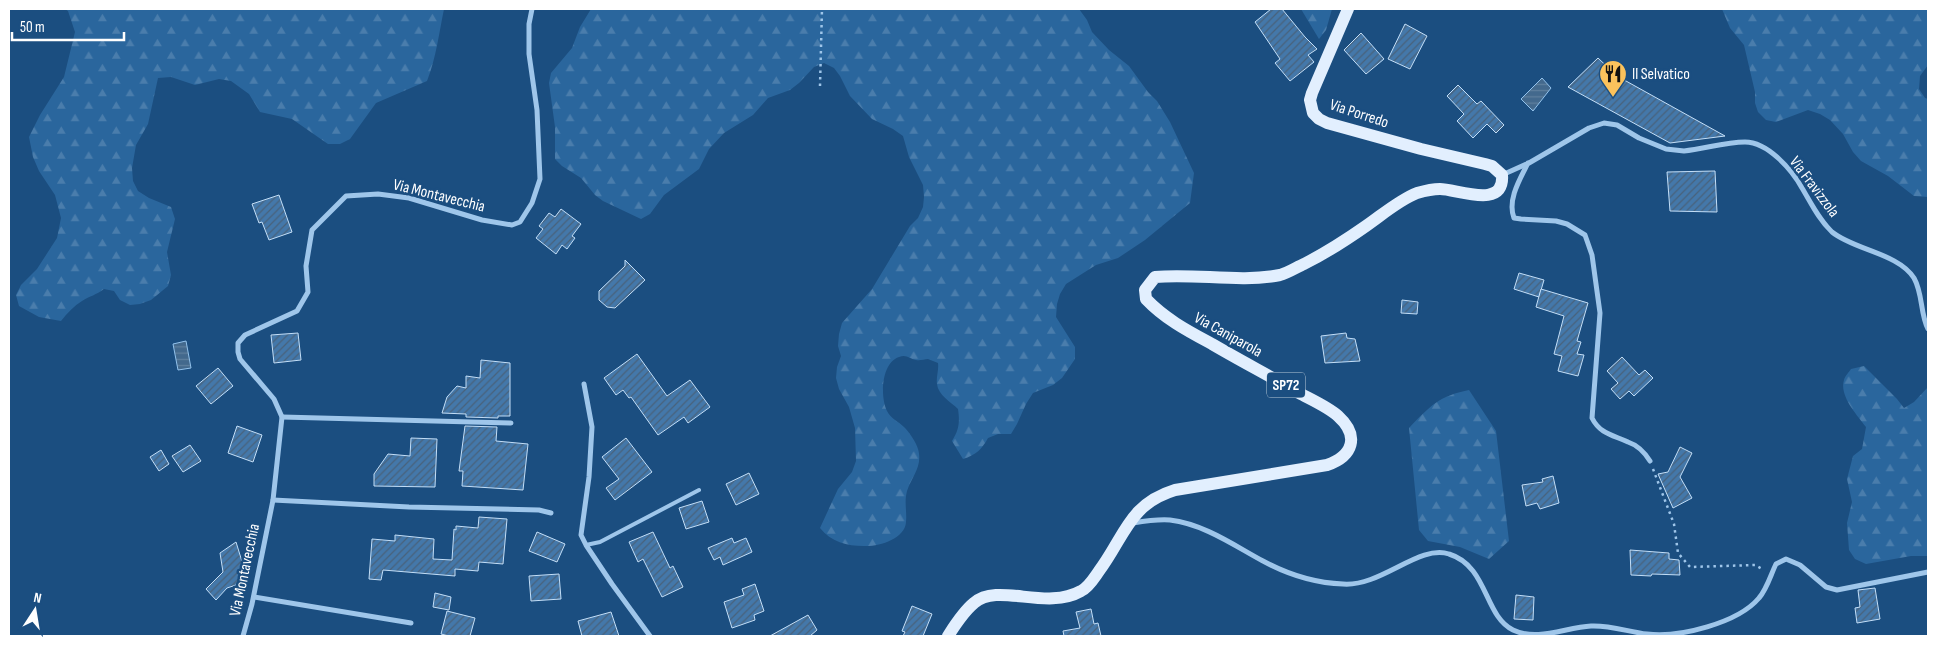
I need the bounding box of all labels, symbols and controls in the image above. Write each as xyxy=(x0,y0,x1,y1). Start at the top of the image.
scale bar xyxy=(12,10,125,42)
text: 50 m xyxy=(20,18,45,37)
restaurant icon: Il Selvatico xyxy=(1598,59,1628,98)
place label: Il Selvatico xyxy=(1632,65,1690,84)
street label: Via Porredo xyxy=(1327,96,1391,132)
street label: Via Fravizzola xyxy=(1785,153,1843,221)
street label: Via Montavecchia xyxy=(391,175,487,217)
street label: Via Caniparola xyxy=(1190,308,1266,362)
road number: SP72 xyxy=(1267,372,1305,398)
street label: Via Montavecchia xyxy=(226,522,264,618)
north arrow xyxy=(10,585,60,635)
text: N xyxy=(32,589,43,607)

